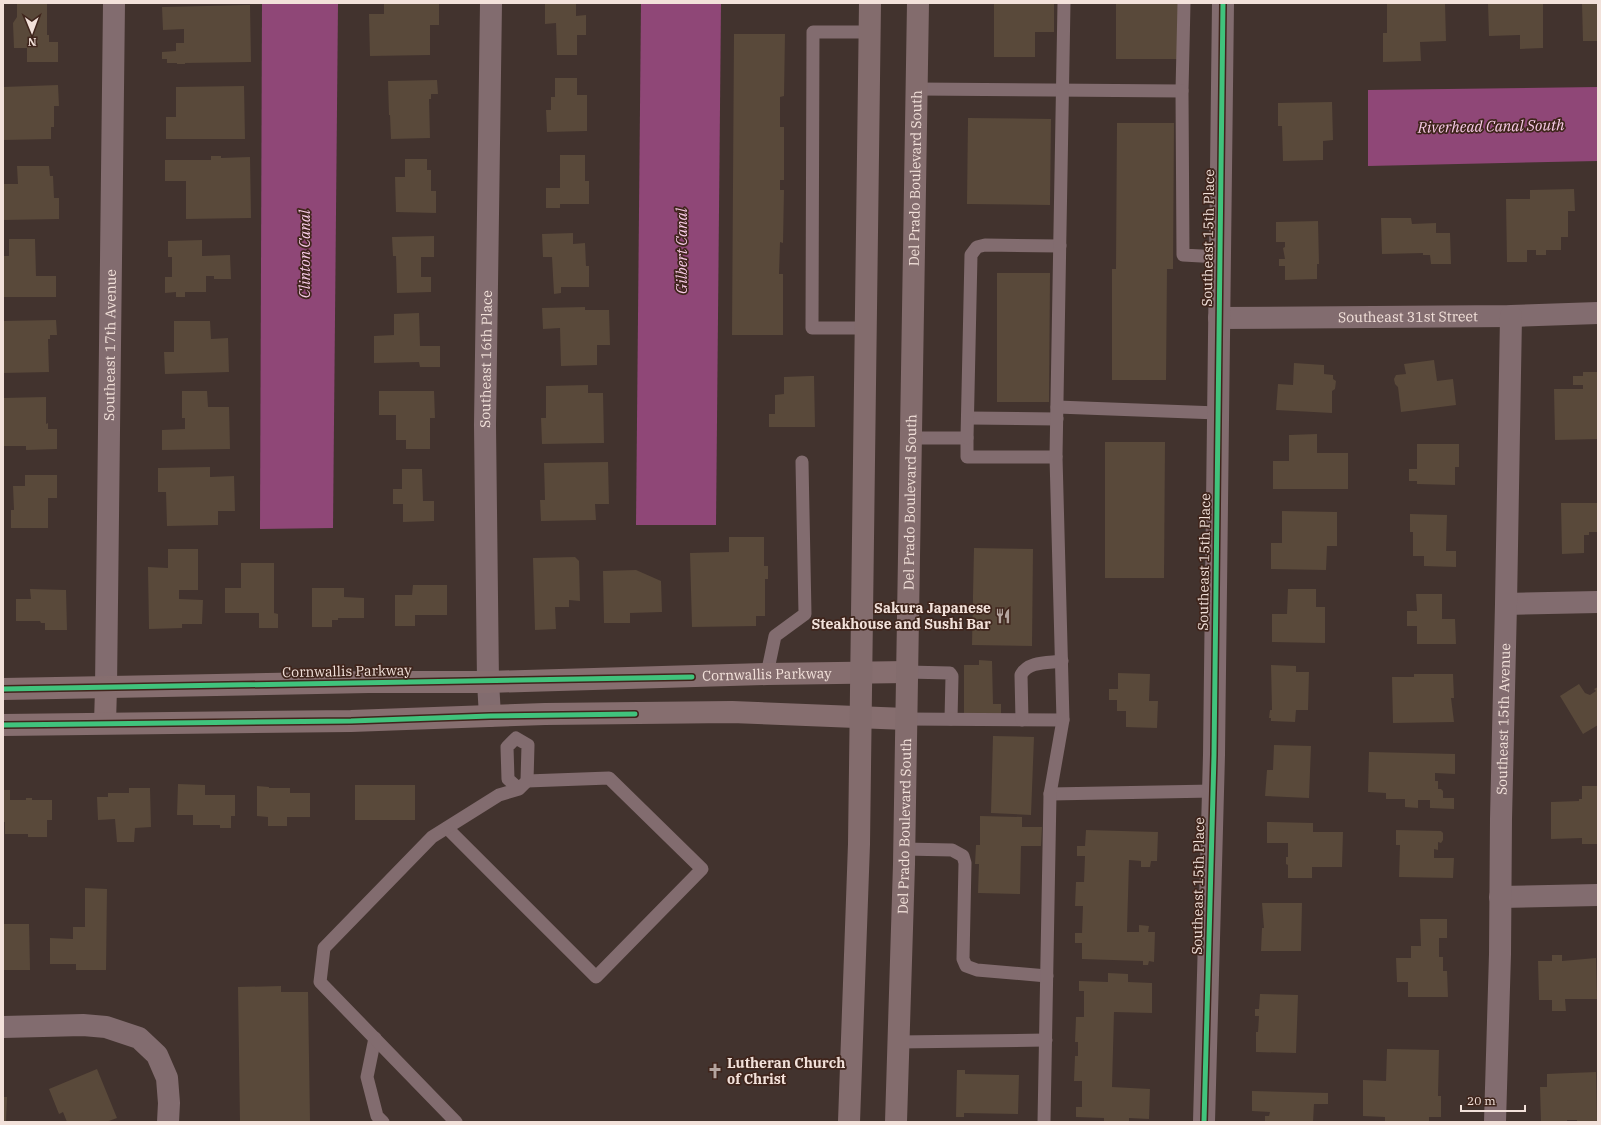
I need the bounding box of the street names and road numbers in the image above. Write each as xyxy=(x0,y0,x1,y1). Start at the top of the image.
street label: Del Prado Boulevard South xyxy=(905,90,926,266)
street label: Southeast 15th Place xyxy=(1198,169,1218,307)
street label: Southeast 17th Avenue xyxy=(100,269,120,421)
street label: Southeast 16th Place xyxy=(476,290,496,428)
street label: Southeast 31st Street xyxy=(1338,307,1478,326)
street label: Del Prado Boulevard South xyxy=(899,414,920,590)
street label: Southeast 15th Place xyxy=(1194,493,1214,631)
street label: Southeast 15th Avenue xyxy=(1493,643,1514,795)
street label: Cornwallis Parkway xyxy=(282,661,412,681)
street label: Cornwallis Parkway xyxy=(702,664,832,685)
street label: Del Prado Boulevard South xyxy=(893,738,915,914)
street label: Southeast 15th Place xyxy=(1188,817,1208,955)

